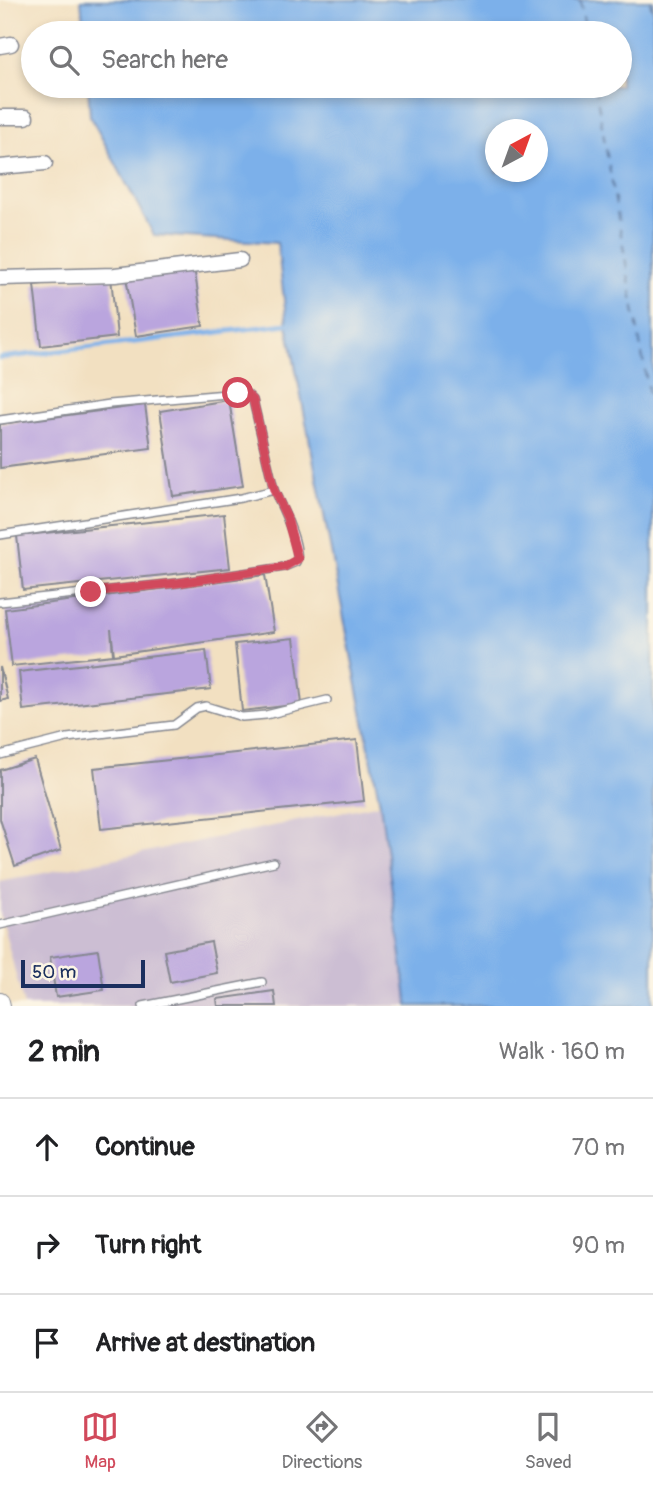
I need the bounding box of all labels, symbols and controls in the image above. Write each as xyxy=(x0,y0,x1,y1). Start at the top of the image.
search box xyxy=(21,21,632,98)
icon: search xyxy=(45,41,83,79)
text: Search here xyxy=(101,44,228,76)
north arrow xyxy=(485,119,548,182)
route start xyxy=(222,377,253,408)
route end xyxy=(75,576,106,607)
scale bar xyxy=(21,957,145,989)
text: 50 m xyxy=(32,960,76,984)
text: 2 min xyxy=(28,1033,100,1070)
text: Walk · 160 m xyxy=(499,1037,625,1066)
icon: ahead xyxy=(28,1128,66,1166)
text: Continue xyxy=(95,1131,195,1163)
text: 70 m xyxy=(572,1133,625,1162)
icon: right xyxy=(28,1226,66,1264)
text: Turn right xyxy=(95,1229,201,1261)
text: 90 m xyxy=(572,1231,625,1260)
icon: arrive xyxy=(28,1324,66,1362)
text: Arrive at destination xyxy=(95,1327,315,1359)
tab: Map xyxy=(81,1408,119,1474)
tab: Directions xyxy=(282,1408,362,1474)
tab: Saved xyxy=(525,1408,572,1474)

